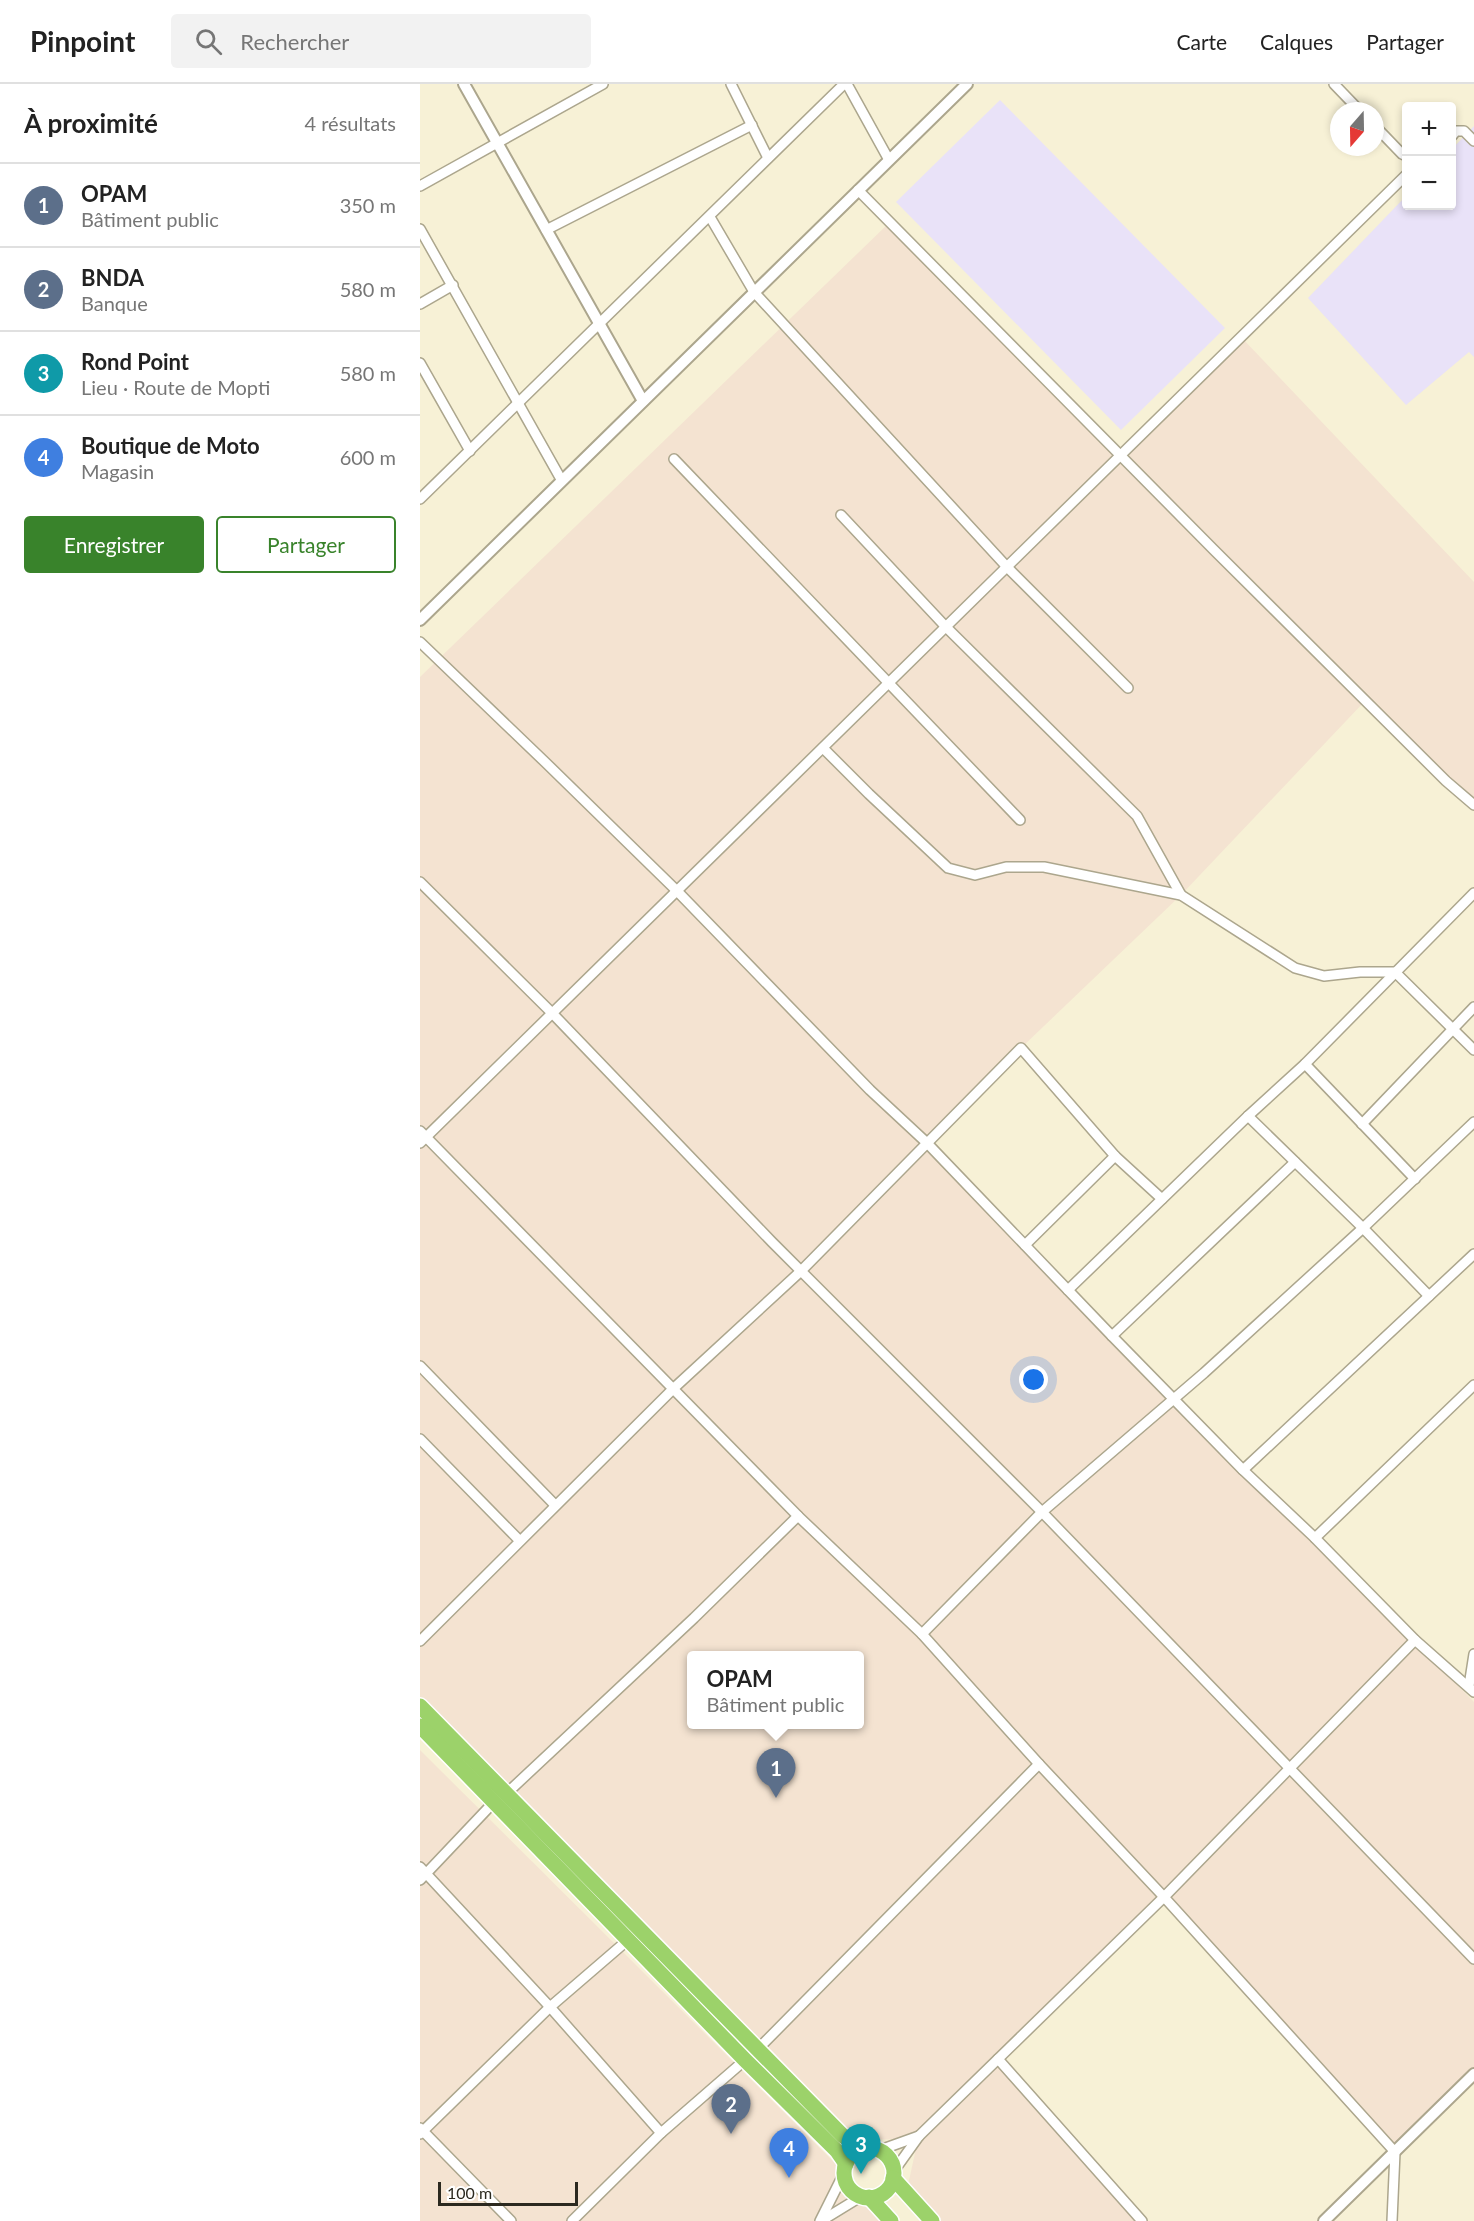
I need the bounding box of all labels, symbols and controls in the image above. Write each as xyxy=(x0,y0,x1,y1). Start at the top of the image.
search box xyxy=(171,14,591,68)
text: Pinpoint xyxy=(30,24,135,58)
icon: search xyxy=(192,25,225,58)
text: Rechercher xyxy=(240,28,349,55)
text: Carte xyxy=(1176,29,1227,54)
text: Calques xyxy=(1260,29,1333,54)
text: Partager xyxy=(1366,29,1444,54)
north arrow xyxy=(1330,102,1384,156)
map controls xyxy=(1402,102,1456,210)
button: + xyxy=(1402,102,1456,156)
text: À proximité xyxy=(24,107,158,139)
text: 4 résultats xyxy=(305,111,396,135)
button: − xyxy=(1402,156,1456,210)
text: OPAM xyxy=(81,180,147,207)
text: 1 xyxy=(38,193,49,217)
text: 350 m xyxy=(340,193,396,217)
text: Bâtiment public xyxy=(81,207,219,231)
text: BNDA xyxy=(81,264,144,291)
text: 2 xyxy=(38,277,49,301)
text: 580 m xyxy=(340,277,396,301)
text: Banque xyxy=(81,291,148,315)
text: Rond Point xyxy=(81,348,189,375)
text: 3 xyxy=(38,361,49,385)
text: 580 m xyxy=(340,361,396,385)
text: Lieu · Route de Mopti xyxy=(81,375,270,399)
text: Boutique de Moto xyxy=(81,432,260,459)
text: 4 xyxy=(38,445,49,469)
text: 600 m xyxy=(340,445,396,469)
text: Magasin xyxy=(81,459,154,483)
button: Enregistrer xyxy=(24,516,204,573)
button: Partager xyxy=(216,516,396,573)
your location xyxy=(1019,1365,1048,1394)
popup xyxy=(687,1651,864,1729)
text: OPAM xyxy=(707,1665,773,1692)
text: Bâtiment public xyxy=(707,1692,844,1716)
pin: 1 xyxy=(756,1748,796,1798)
pin: 2 xyxy=(712,2084,750,2134)
pin: 3 xyxy=(842,2124,880,2174)
pin: 4 xyxy=(770,2128,808,2178)
scale bar xyxy=(438,2179,578,2206)
text: 100 m xyxy=(447,2183,492,2202)

